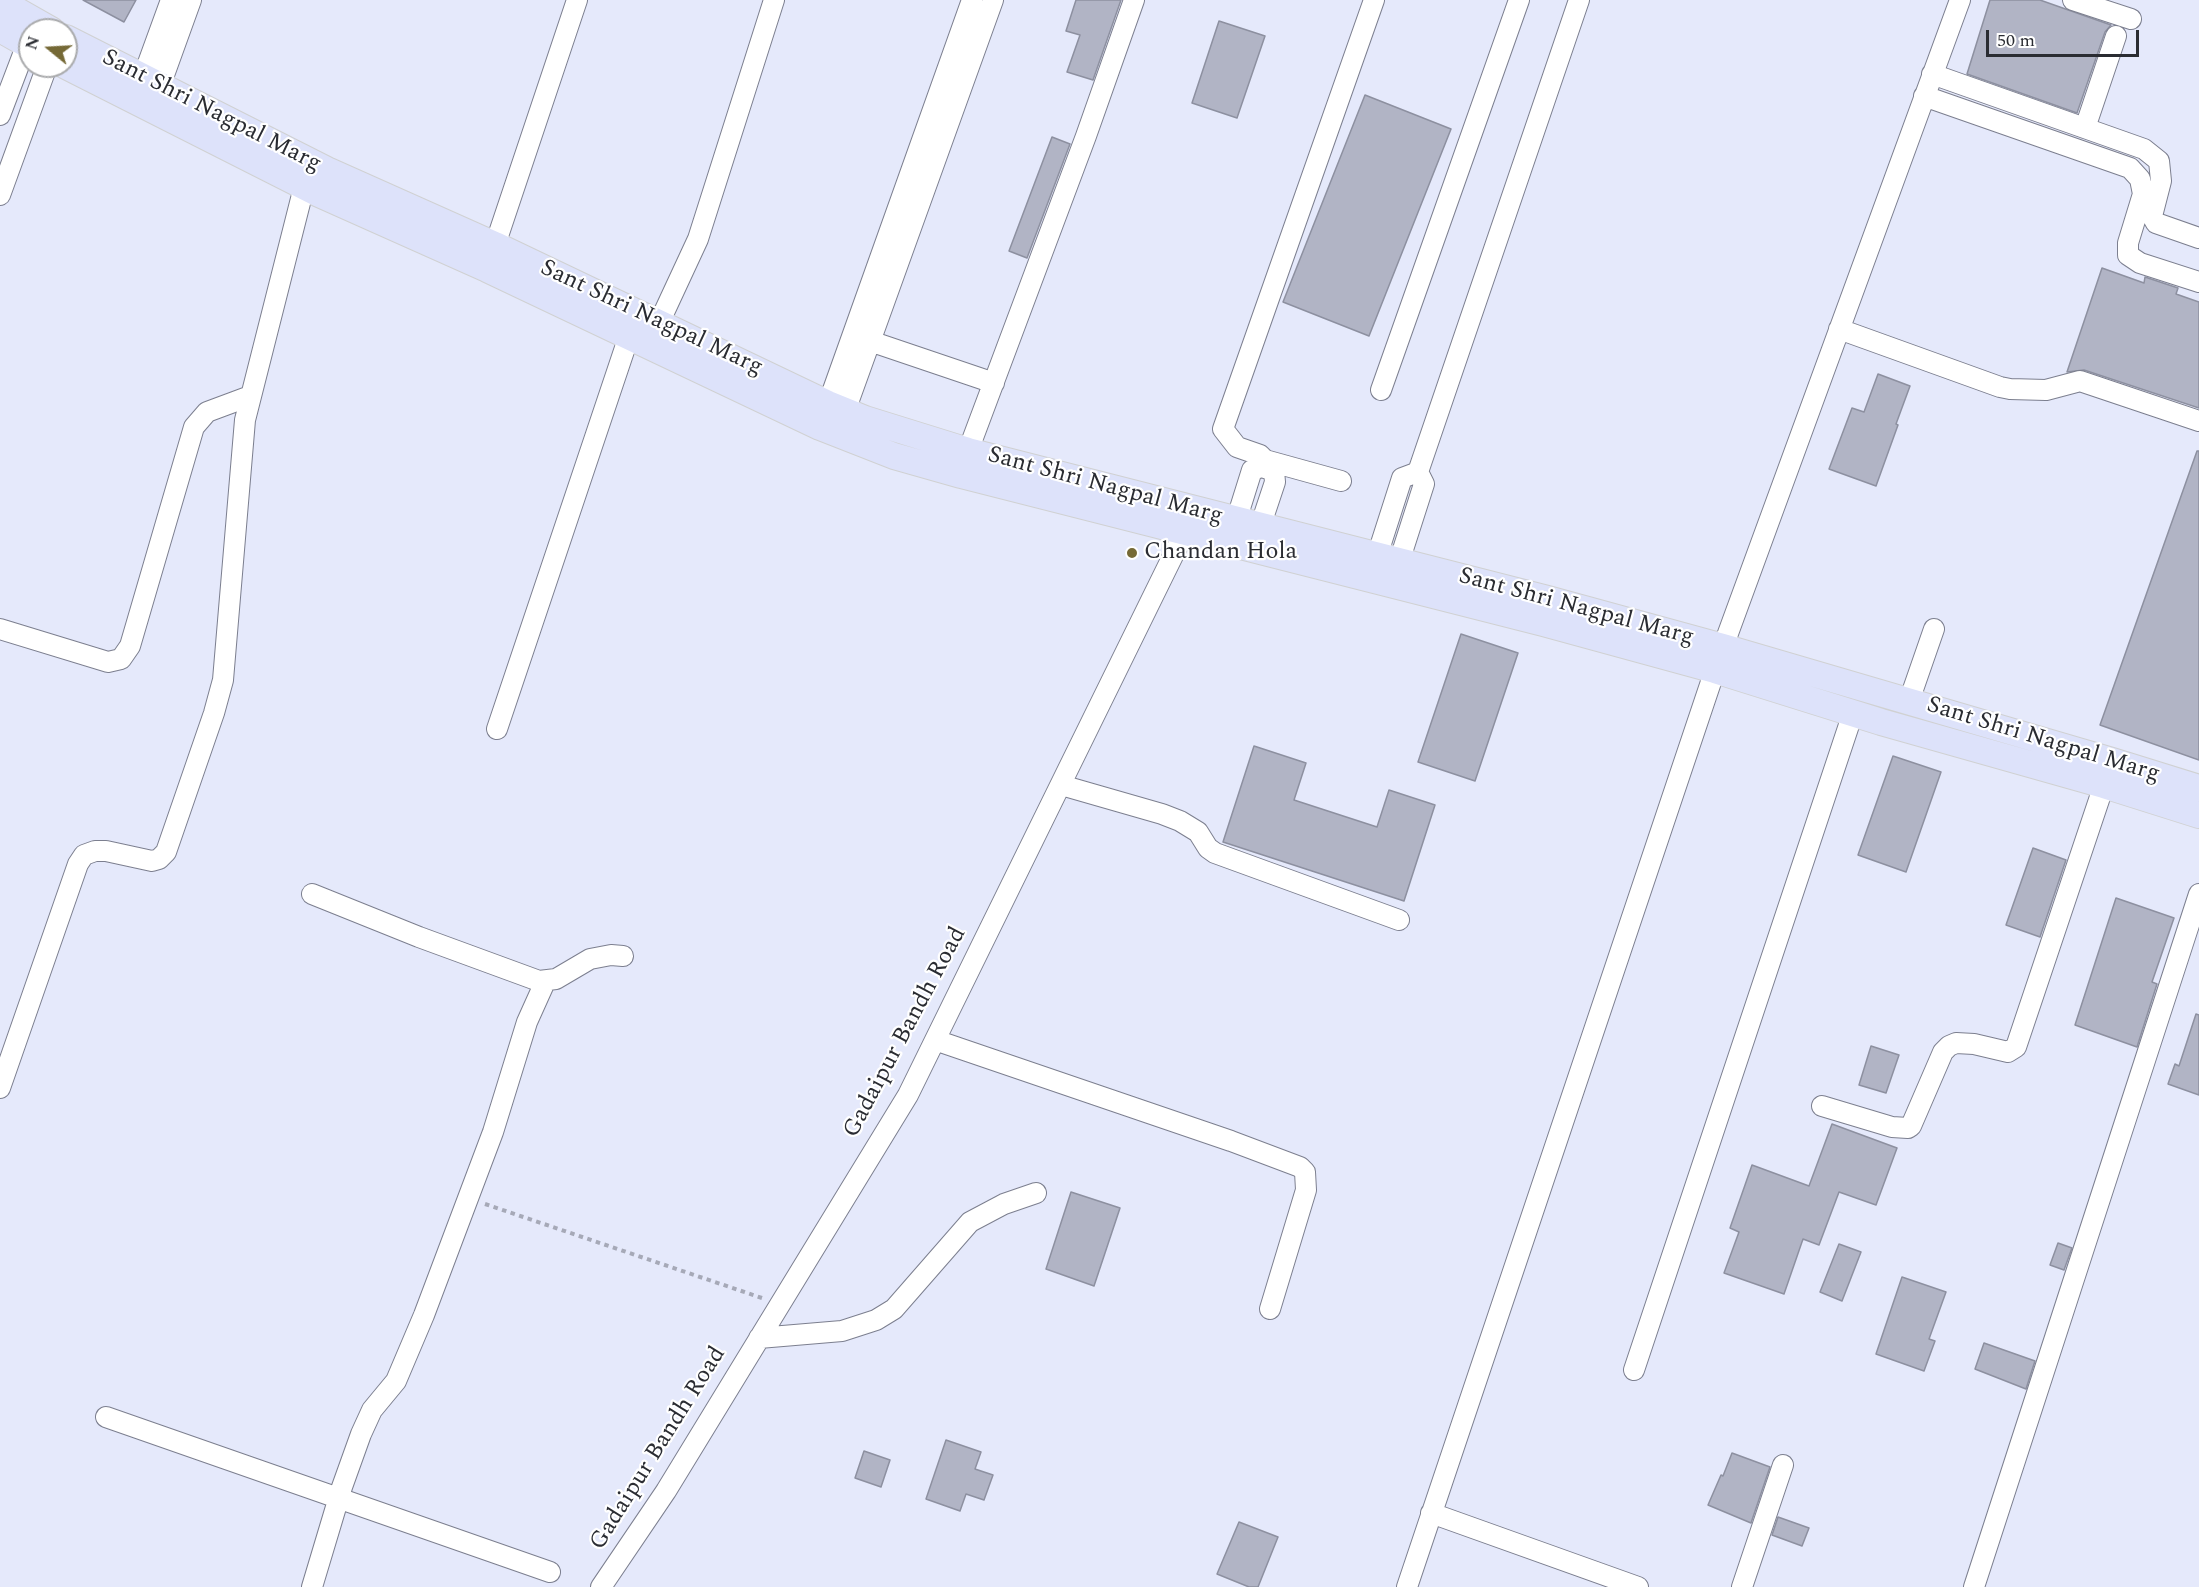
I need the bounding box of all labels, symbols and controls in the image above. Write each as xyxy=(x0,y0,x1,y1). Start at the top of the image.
north arrow xyxy=(18,18,78,78)
scale bar xyxy=(1989,18,2142,56)
text: 50 m xyxy=(1997,27,2035,54)
text: N xyxy=(19,33,46,53)
street label: Sant Shri Nagpal Marg xyxy=(96,44,326,180)
street label: Sant Shri Nagpal Marg xyxy=(535,255,767,383)
street label: Sant Shri Nagpal Marg xyxy=(984,442,1226,532)
place label: Chandan Hola xyxy=(1144,539,1297,567)
marker: Chandan Hola xyxy=(1125,546,1139,560)
street label: Sant Shri Nagpal Marg xyxy=(1455,563,1697,653)
street label: Sant Shri Nagpal Marg xyxy=(1923,692,2163,790)
street label: Gadaipur Bandh Road xyxy=(838,923,974,1143)
street label: Gadaipur Bandh Road xyxy=(585,1342,733,1556)

